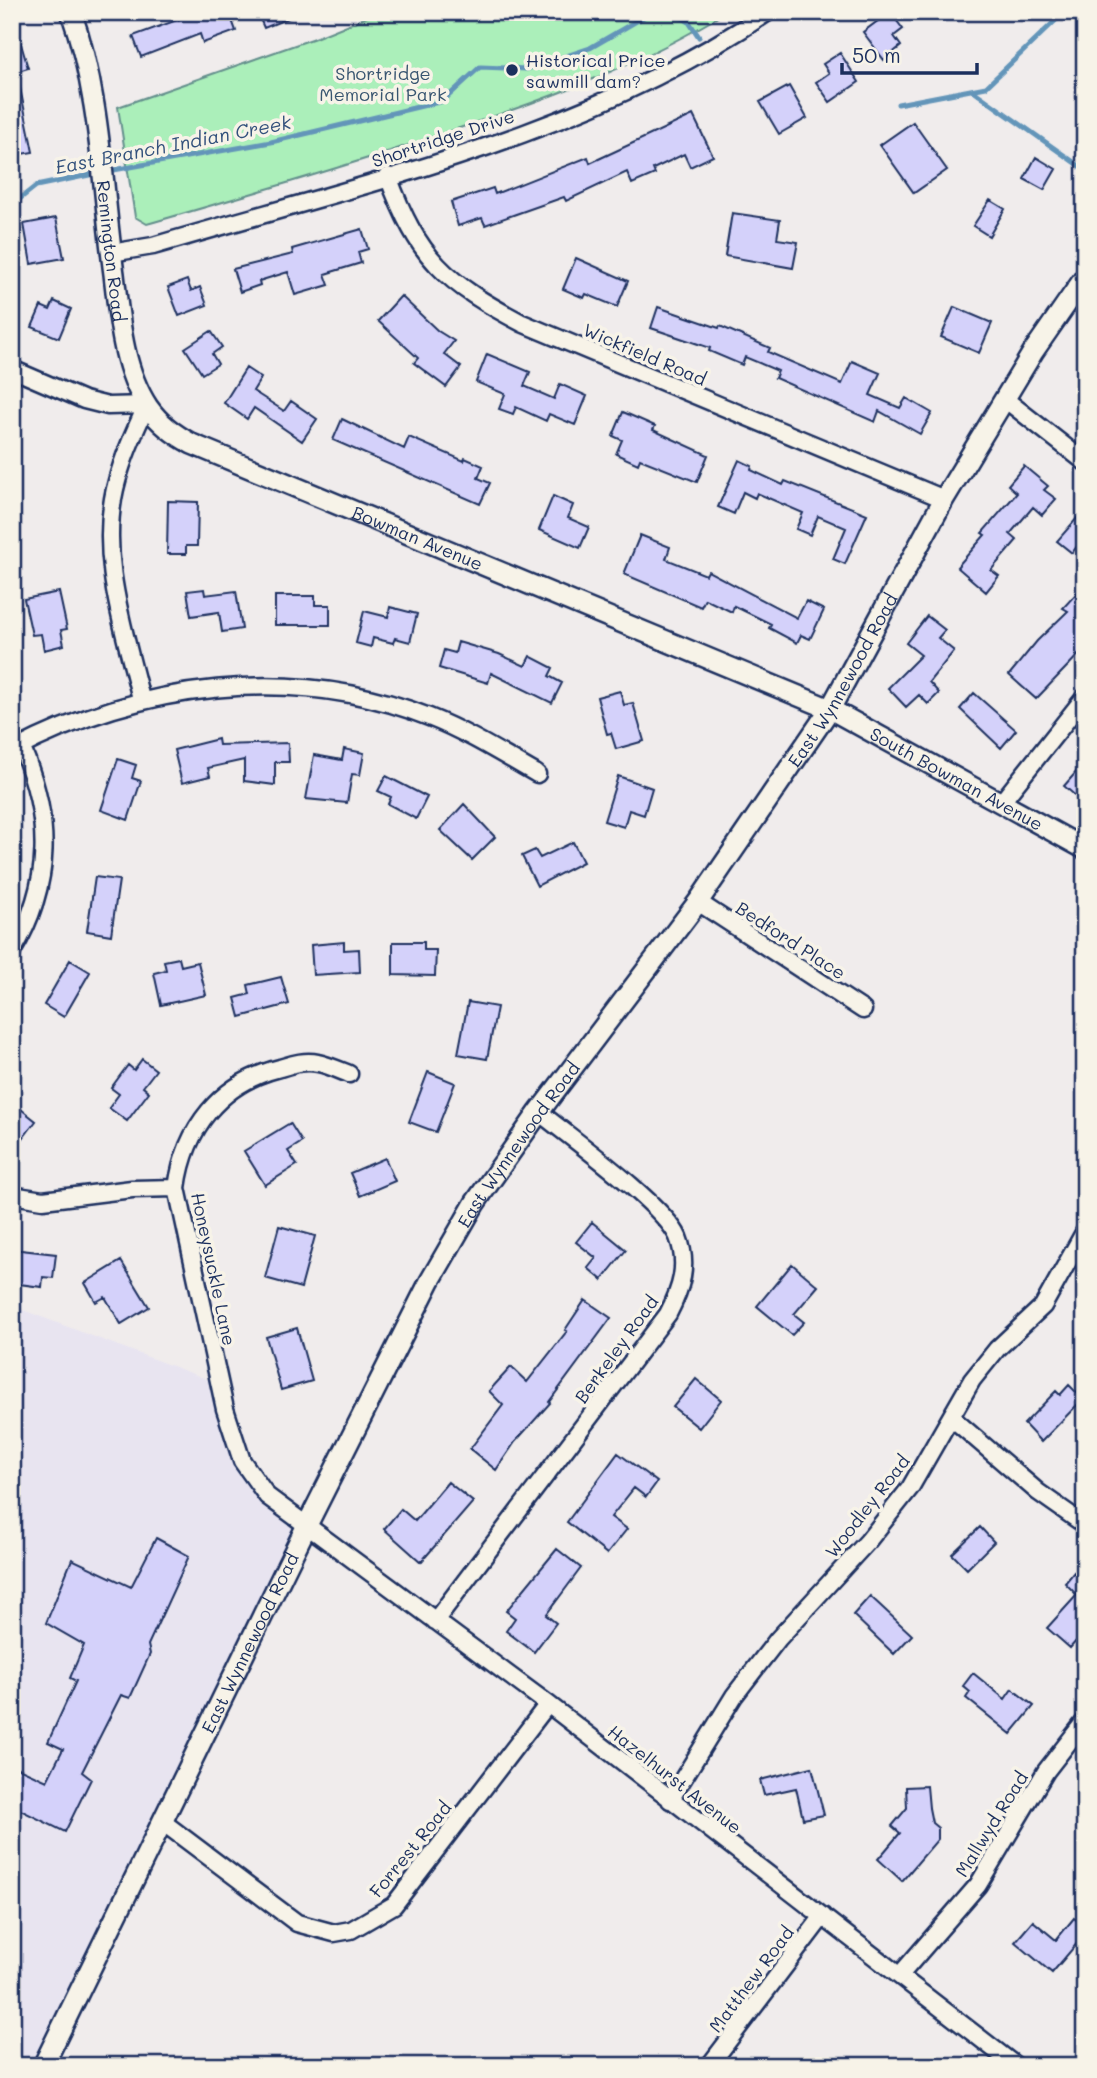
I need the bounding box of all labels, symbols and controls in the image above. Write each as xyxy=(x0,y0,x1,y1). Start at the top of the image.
scale bar xyxy=(842,32,976,76)
text: 50 m xyxy=(852,41,901,68)
place label: Historical Price sawmill dam? xyxy=(526,48,666,93)
park label: Shortridge Memorial Park xyxy=(319,61,447,106)
marker: Historical Price sawmill dam? xyxy=(504,62,520,78)
street label: Shortridge Drive xyxy=(369,104,517,172)
water label: East Branch Indian Creek xyxy=(53,109,294,179)
street label: Remington Road xyxy=(92,179,132,323)
street label: Wickfield Road xyxy=(580,317,710,391)
street label: Bowman Avenue xyxy=(349,500,487,576)
street label: East Wynnewood Road xyxy=(782,589,903,772)
street label: South Bowman Avenue xyxy=(866,721,1047,836)
street label: Bedford Place xyxy=(732,896,850,984)
street label: East Wynnewood Road xyxy=(452,1057,585,1232)
street label: Honeysuckle Lane xyxy=(186,1190,242,1348)
street label: Berkeley Road xyxy=(569,1290,663,1408)
street label: Woodley Road xyxy=(819,1450,915,1562)
street label: East Wynnewood Road xyxy=(195,1549,304,1737)
street label: Hazelhurst Avenue xyxy=(603,1719,747,1839)
street label: Mallwyd Road xyxy=(949,1767,1033,1881)
street label: Forrest Road xyxy=(364,1796,456,1902)
street label: Matthew Road xyxy=(703,1921,799,2037)

